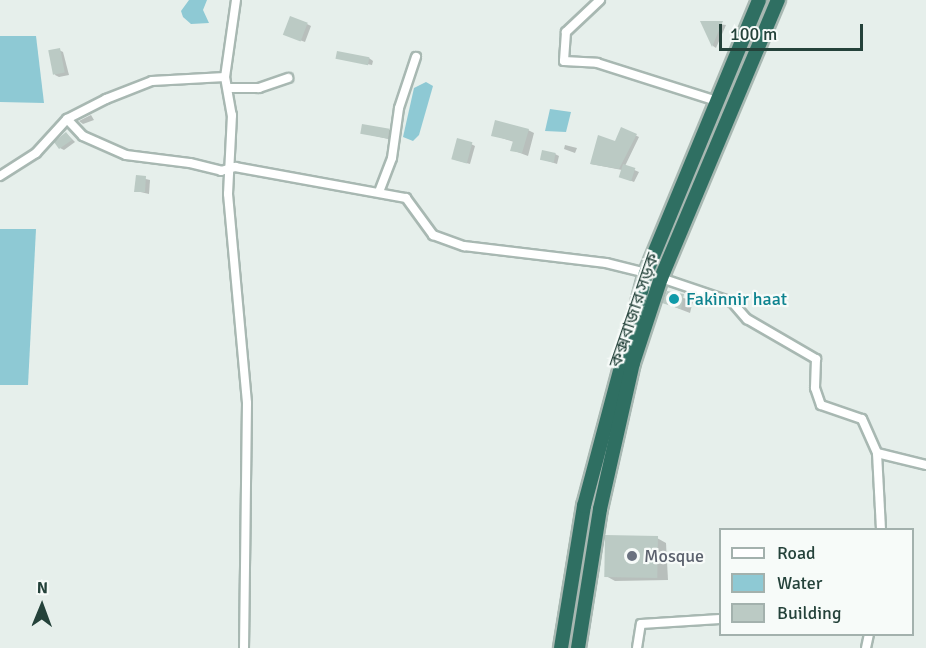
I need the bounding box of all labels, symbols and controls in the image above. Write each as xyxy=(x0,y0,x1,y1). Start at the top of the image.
scale bar xyxy=(722,12,866,50)
text: 100 m xyxy=(730,23,777,45)
street label: কক্সবাজার সড়ক xyxy=(604,250,664,370)
place label: Fakinnir haat xyxy=(686,288,787,310)
marker: Fakinnir haat xyxy=(667,292,681,306)
legend xyxy=(719,528,914,636)
text: Road xyxy=(777,542,816,564)
place label: Mosque xyxy=(644,545,704,567)
marker: Mosque xyxy=(625,549,639,563)
text: Water xyxy=(777,572,822,594)
north arrow xyxy=(12,576,72,636)
text: N xyxy=(37,578,48,598)
text: Building xyxy=(777,602,841,624)

